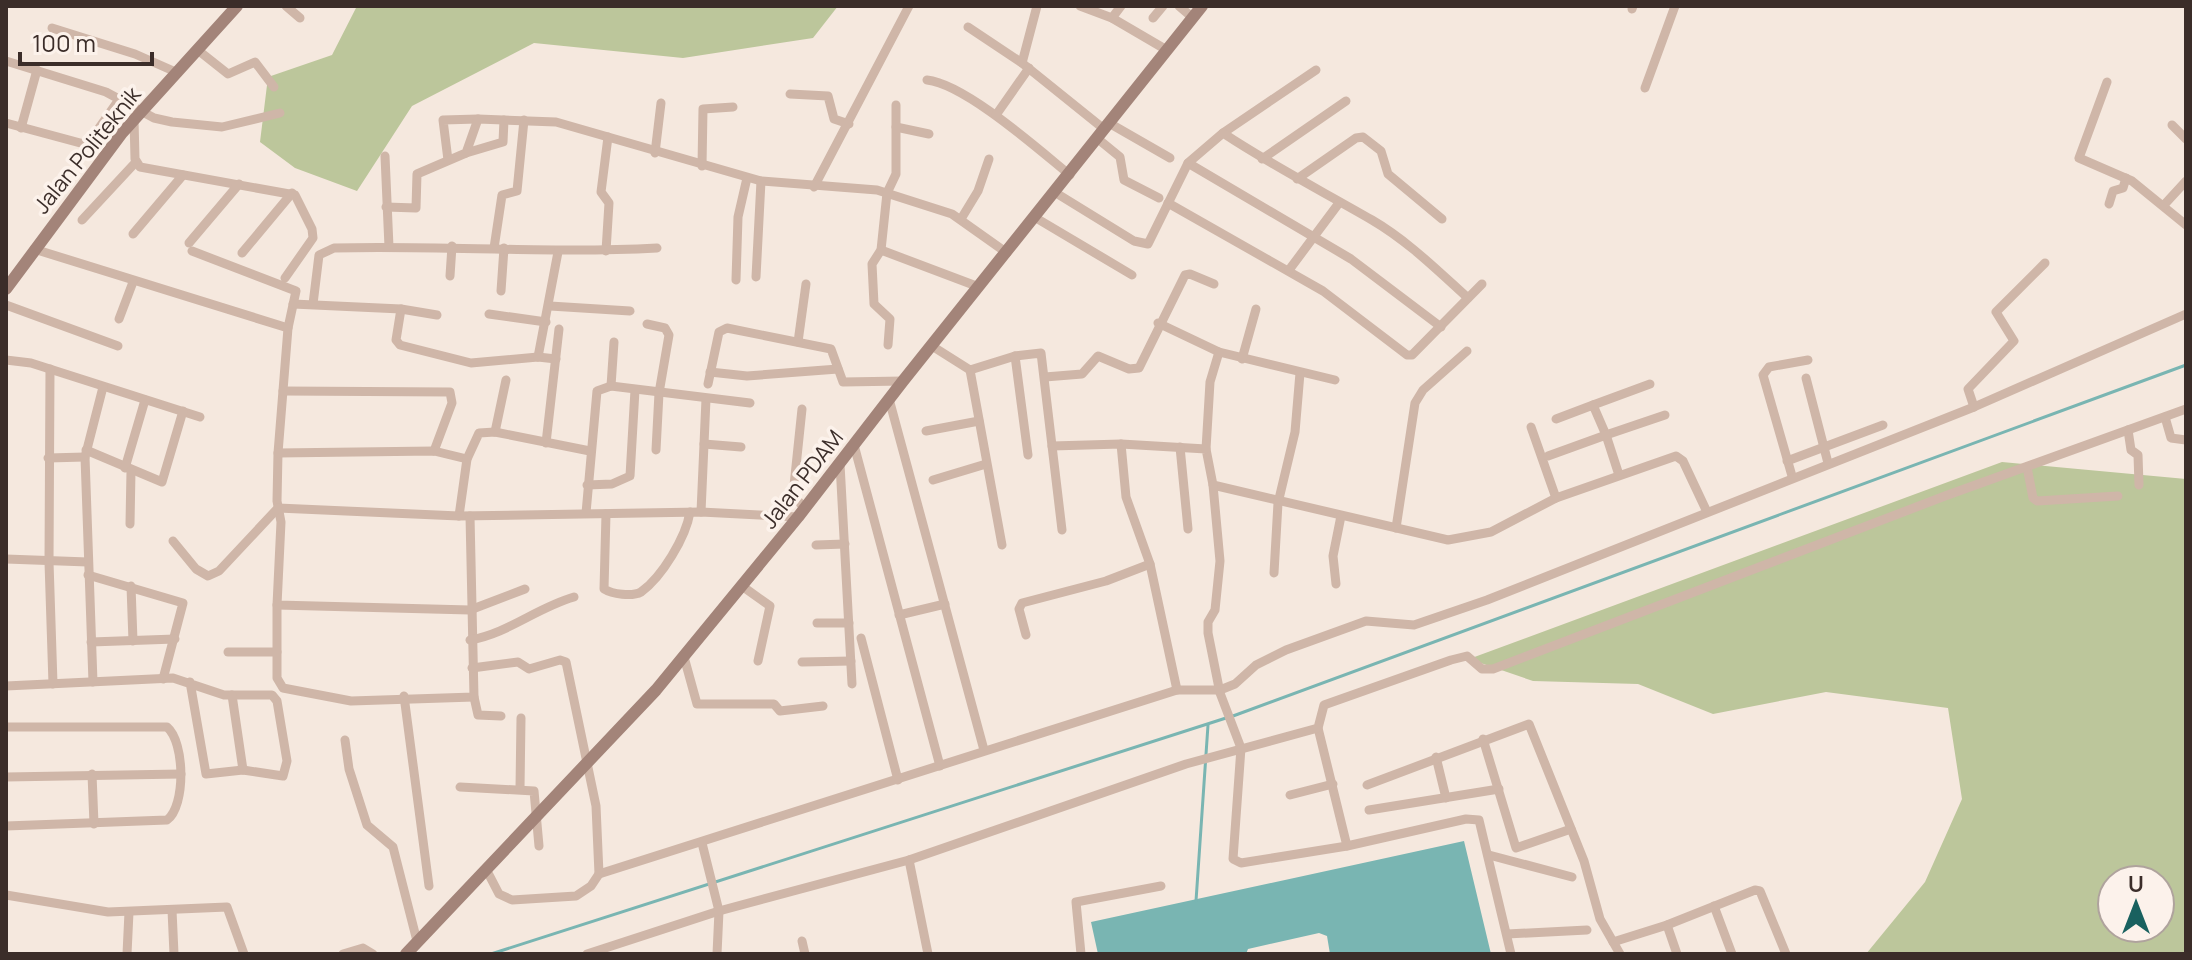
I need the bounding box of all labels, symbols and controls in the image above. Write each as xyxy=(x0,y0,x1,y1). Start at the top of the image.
scale bar xyxy=(20,16,152,66)
text: 100 m xyxy=(32,26,96,59)
street label: Jalan Politeknik xyxy=(27,79,148,220)
street label: Jalan PDAM xyxy=(754,424,850,534)
north arrow xyxy=(2096,864,2176,944)
text: U xyxy=(2128,869,2144,899)

